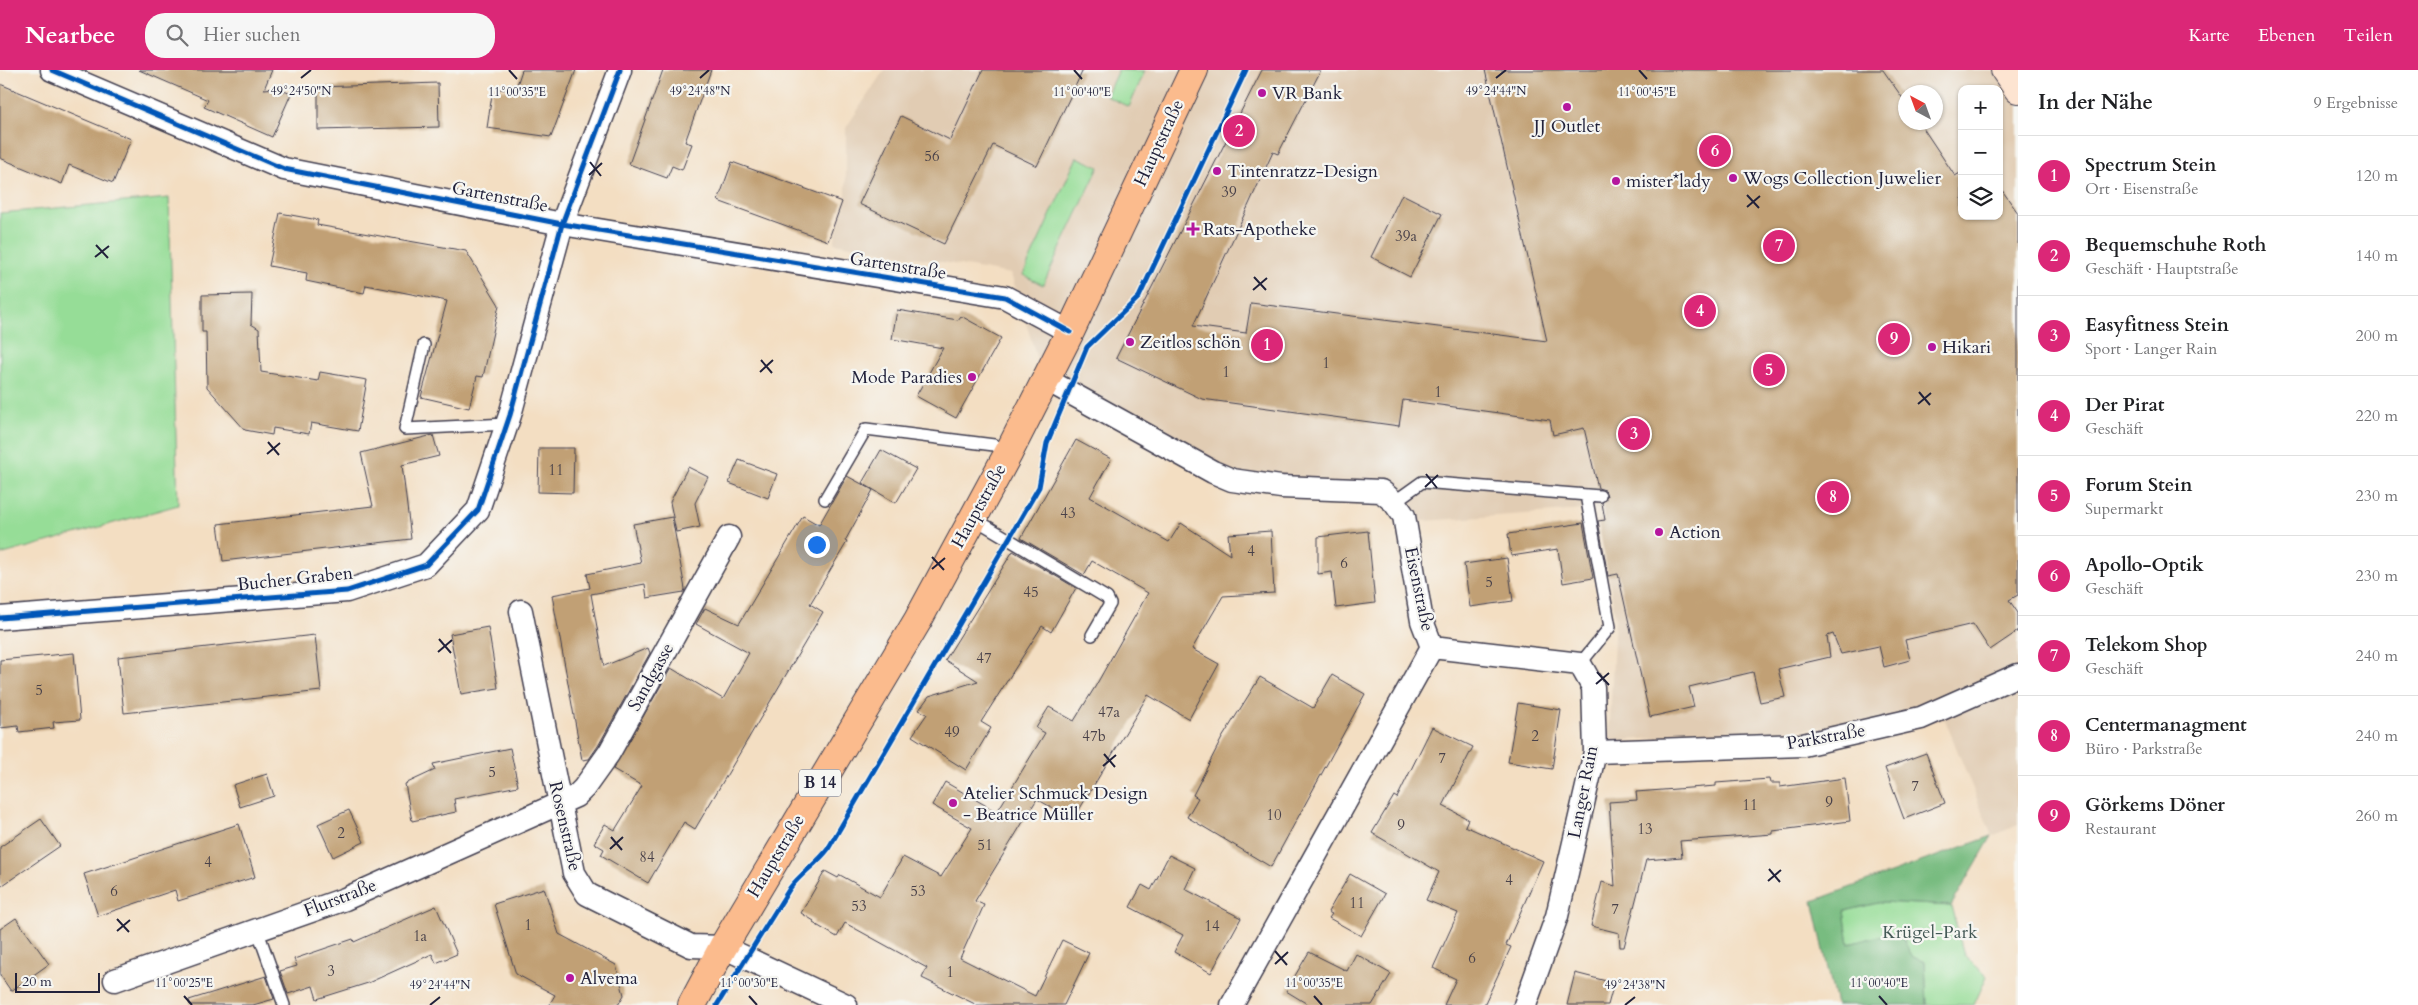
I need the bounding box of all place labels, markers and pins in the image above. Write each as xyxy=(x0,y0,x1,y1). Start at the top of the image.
place label: VR Bank xyxy=(1272,81,1343,106)
marker: VR Bank xyxy=(1256,87,1268,99)
marker: JJ Outlet xyxy=(1561,101,1573,113)
pin: 2 xyxy=(1223,112,1255,150)
place label: JJ Outlet xyxy=(1531,114,1601,139)
pin: 6 xyxy=(1699,132,1731,170)
place label: Tintenratzz-Design xyxy=(1227,159,1379,184)
marker: Tintenratzz-Design xyxy=(1211,165,1223,177)
place label: Wogs Collection Juwelier xyxy=(1742,166,1942,191)
place label: mister*lady xyxy=(1626,169,1711,194)
marker: Wogs Collection Juwelier xyxy=(1727,172,1739,184)
marker: mister*lady xyxy=(1610,175,1622,187)
place label: Rats-Apotheke xyxy=(1203,217,1317,242)
marker: Rats-Apotheke xyxy=(1187,223,1199,235)
pin: 7 xyxy=(1763,227,1795,265)
pin: 4 xyxy=(1684,292,1716,330)
pin: 9 xyxy=(1878,320,1910,358)
pin: 1 xyxy=(1251,326,1283,364)
place label: Zeitlos schön xyxy=(1140,330,1242,355)
place label: Hikari xyxy=(1942,335,1991,360)
marker: Zeitlos schön xyxy=(1124,336,1136,348)
marker: Hikari xyxy=(1926,341,1938,353)
pin: 5 xyxy=(1753,351,1785,389)
place label: Mode Paradies xyxy=(851,365,962,390)
marker: Mode Paradies xyxy=(966,371,978,383)
pin: 3 xyxy=(1618,415,1650,453)
pin: 8 xyxy=(1817,478,1849,516)
place label: Action xyxy=(1669,520,1721,545)
marker: Action xyxy=(1653,526,1665,538)
place label: Atelier Schmuck Design - Beatrice Müller xyxy=(963,781,1149,827)
marker: Atelier Schmuck Design - Beatrice Müller xyxy=(947,797,959,809)
place label: Alvema xyxy=(580,966,638,991)
marker: Alvema xyxy=(564,972,576,984)

